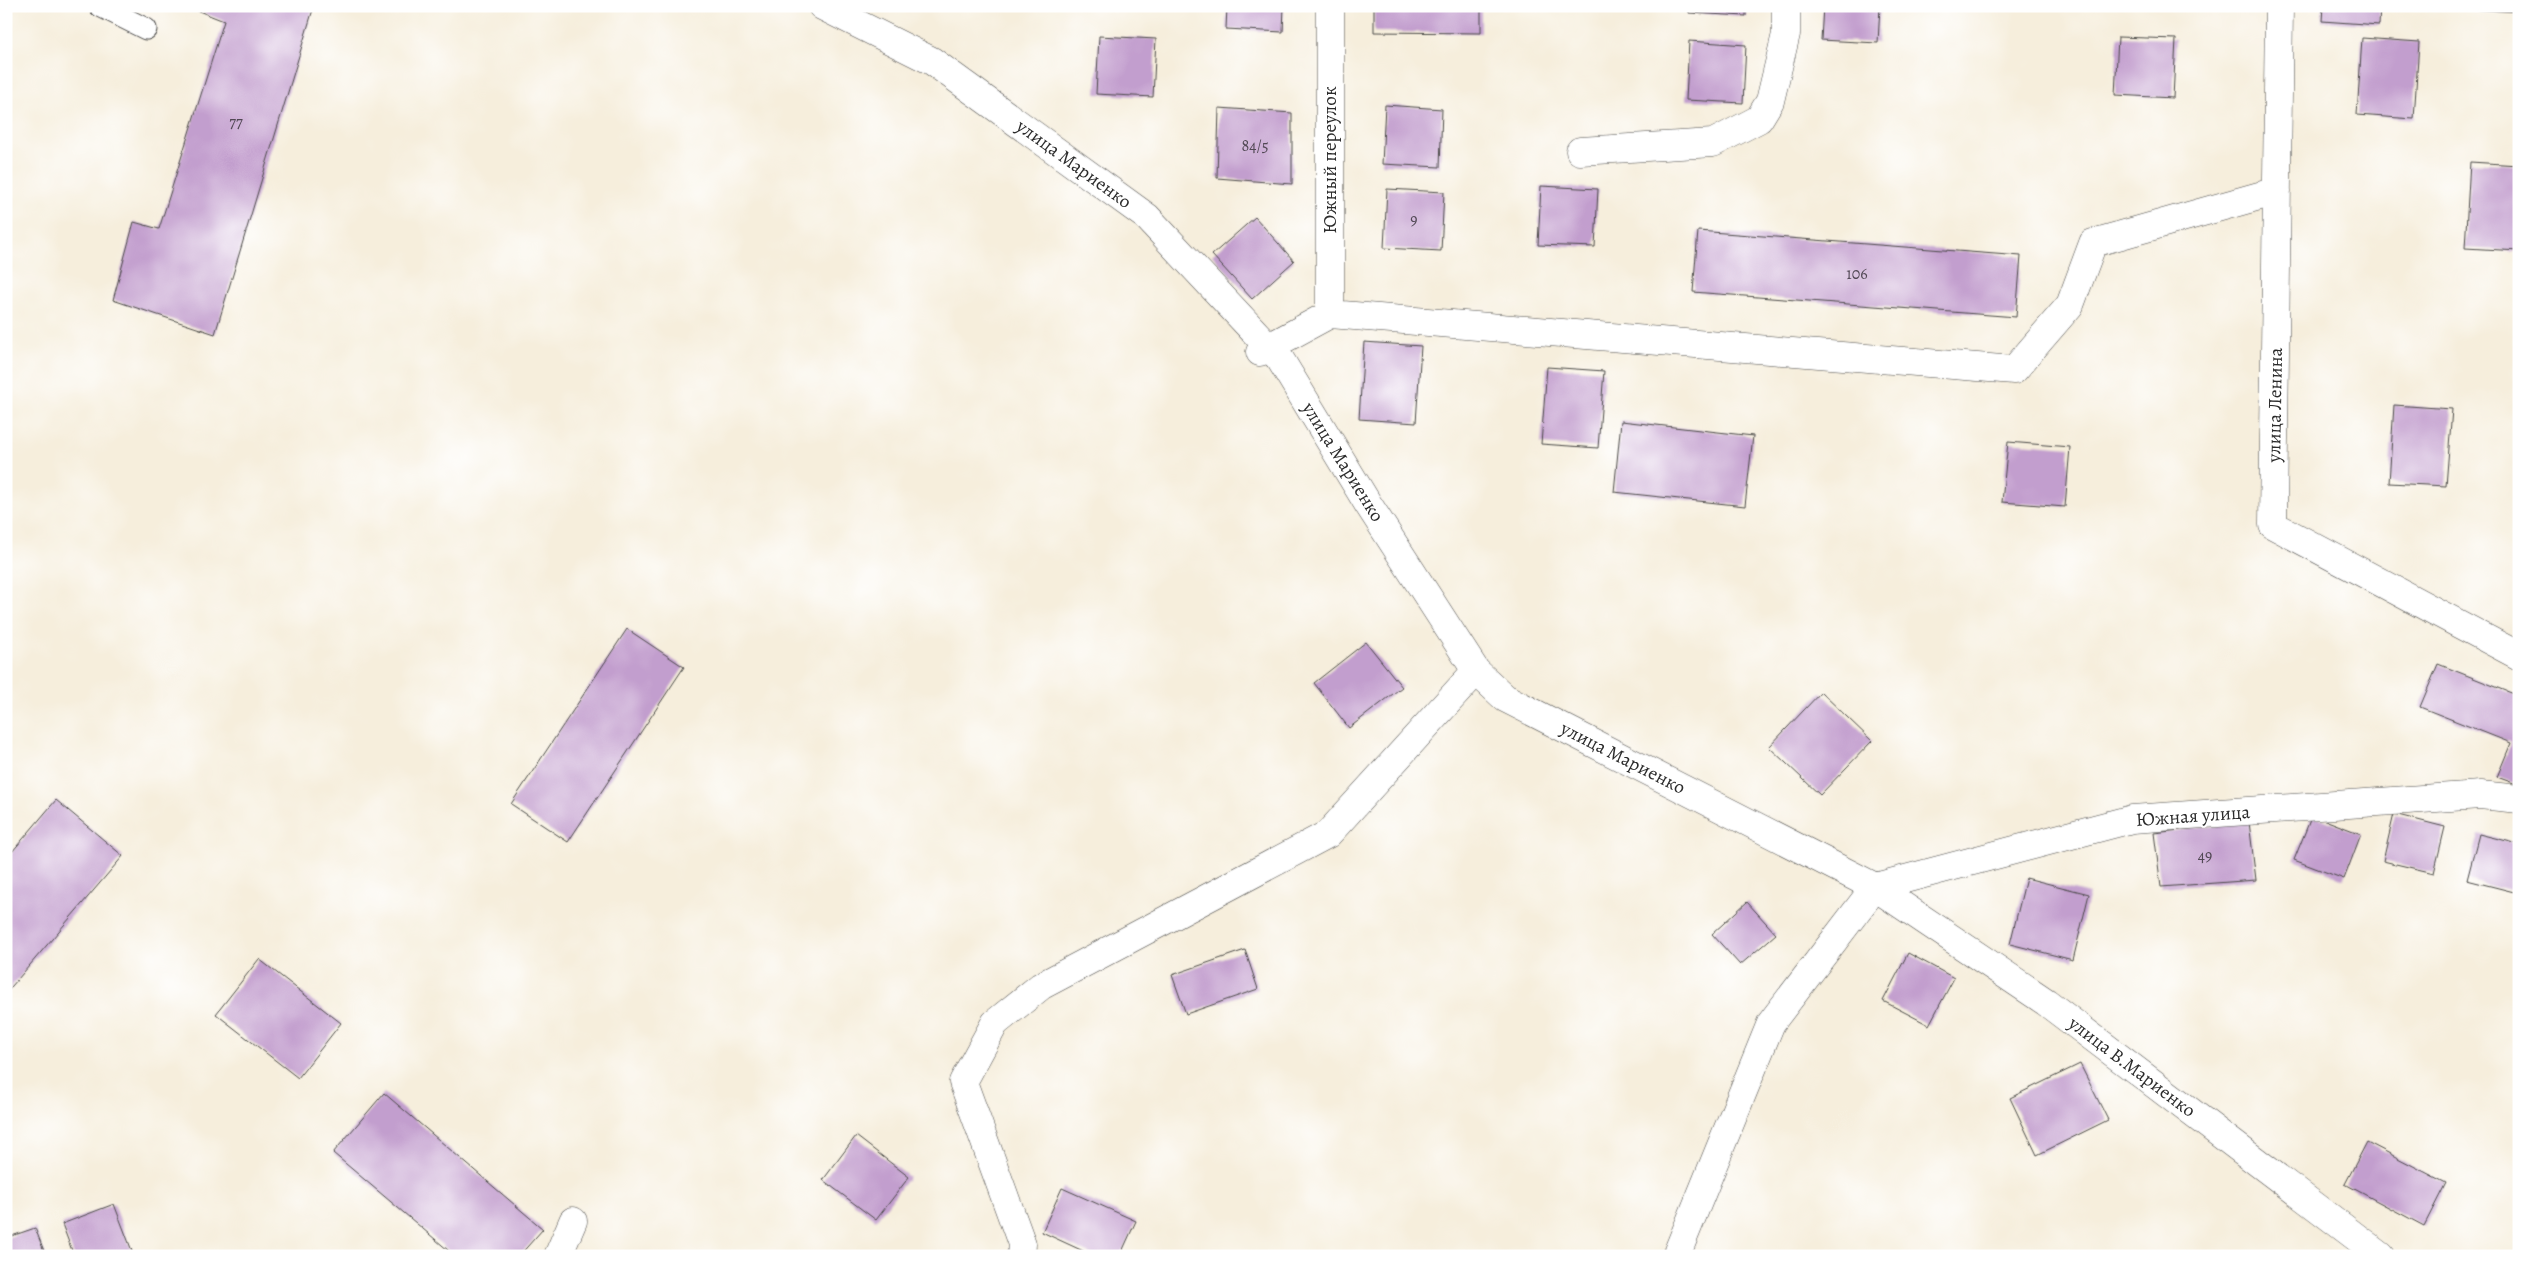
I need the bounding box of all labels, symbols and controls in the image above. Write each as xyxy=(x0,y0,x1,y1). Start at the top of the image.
street label: Южный переулок xyxy=(1317,86,1343,234)
house number: 77 xyxy=(229,111,243,133)
street label: улица Мариенко xyxy=(1010,113,1137,215)
house number: 84/5 xyxy=(1241,135,1269,157)
house number: 9 xyxy=(1410,209,1418,231)
house number: 106 xyxy=(1846,263,1868,285)
street label: улица Ленина xyxy=(2261,347,2289,464)
street label: улица Мариенко xyxy=(1295,396,1390,527)
street label: улица Мариенко xyxy=(1555,715,1690,801)
street label: Южная улица xyxy=(2135,799,2251,833)
house number: 49 xyxy=(2198,845,2212,867)
street label: улица В.Мариенко xyxy=(2062,1010,2201,1124)

